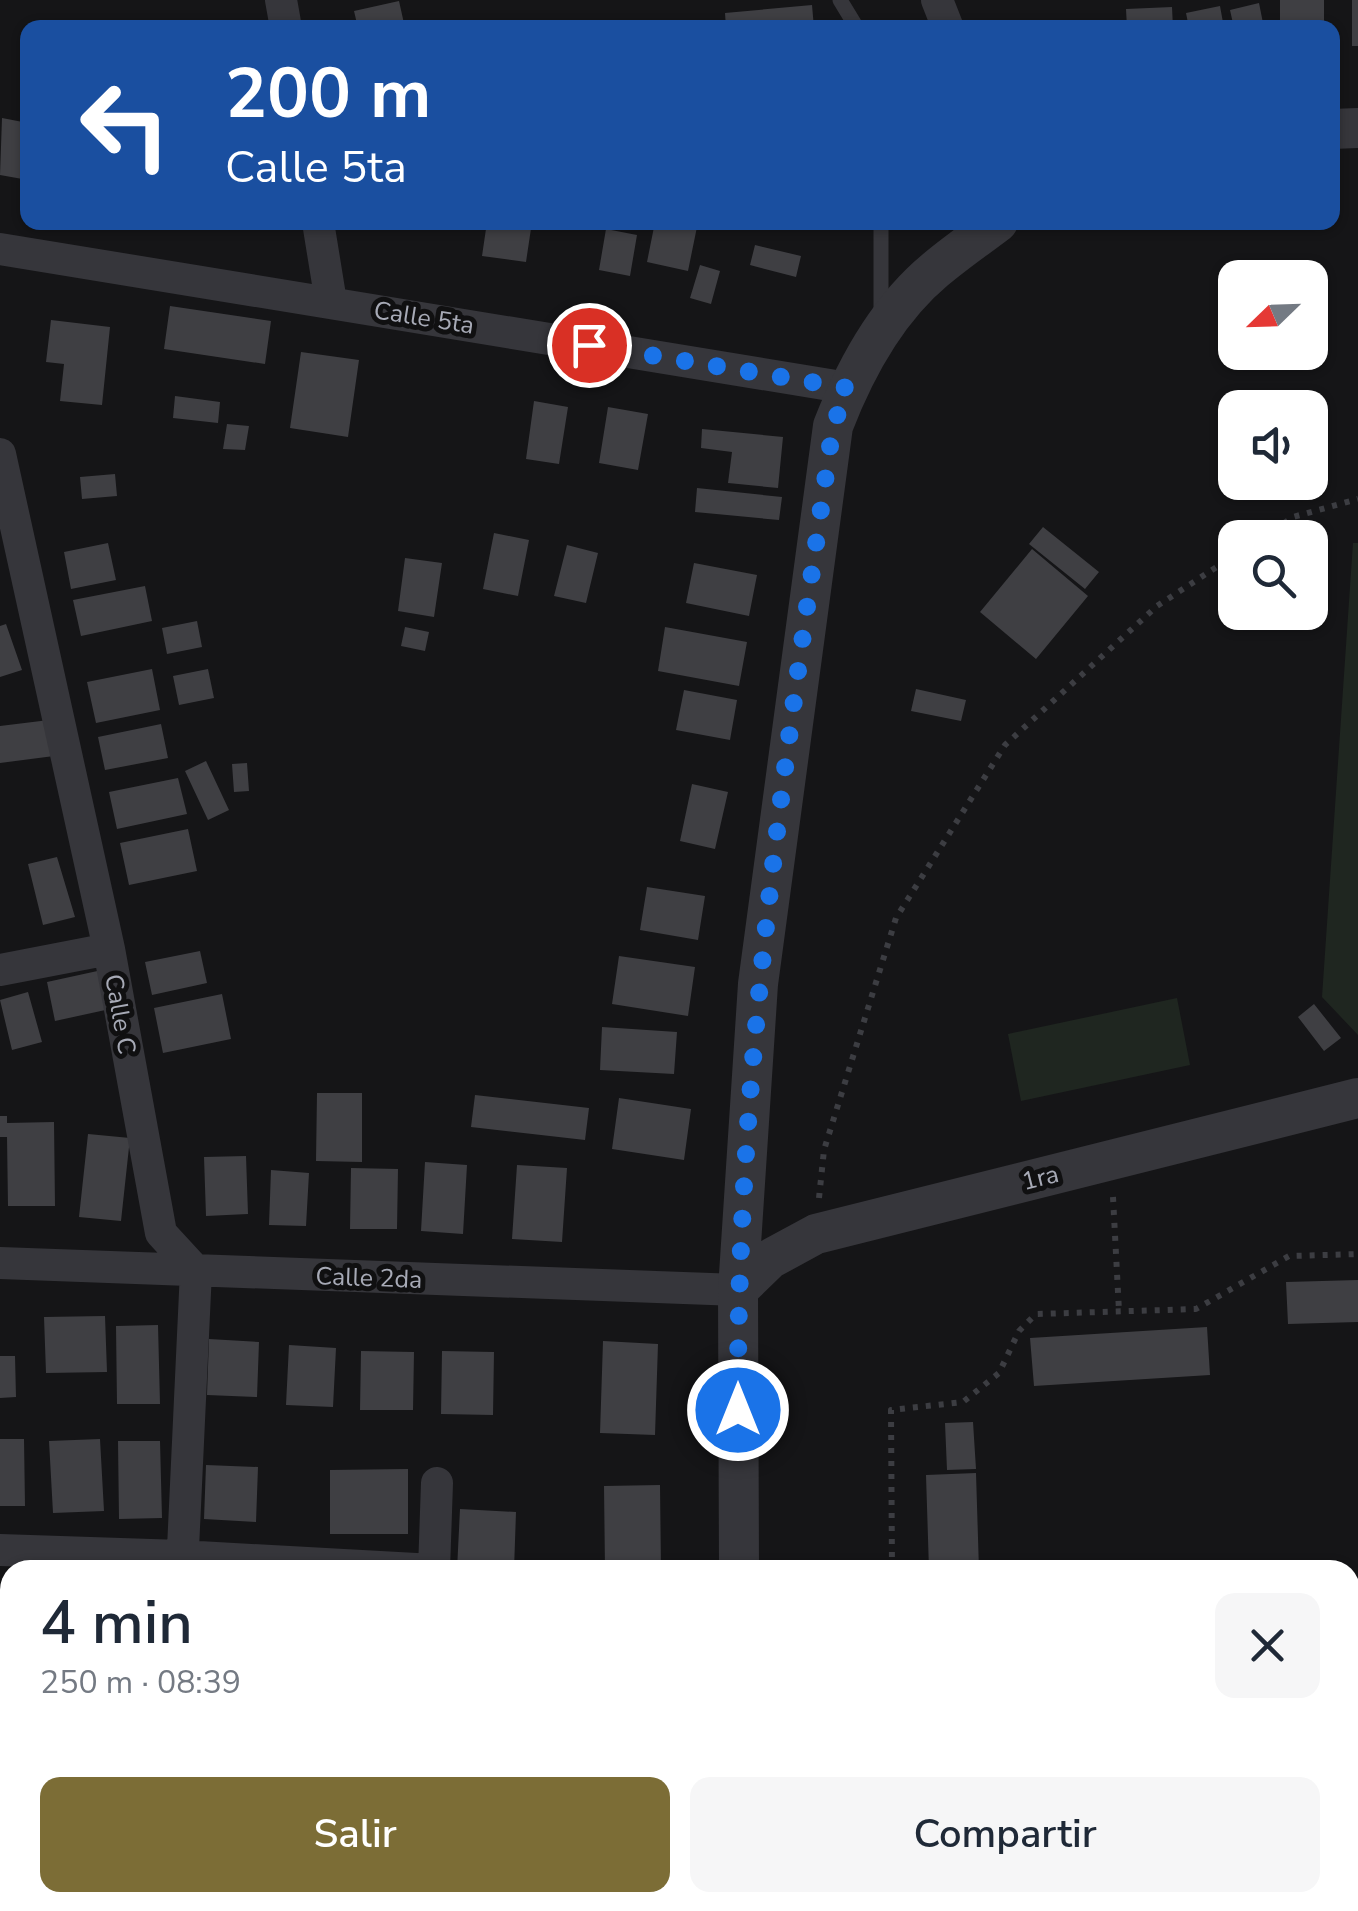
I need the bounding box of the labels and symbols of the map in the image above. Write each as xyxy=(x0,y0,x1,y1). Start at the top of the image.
north arrow xyxy=(1218,260,1328,370)
street label: Calle 5ta xyxy=(371,293,476,343)
pin xyxy=(547,303,632,388)
street label: Calle C xyxy=(96,971,144,1057)
street label: 1ra xyxy=(1018,1157,1062,1199)
street label: Calle 2da xyxy=(315,1259,423,1297)
position arrow xyxy=(686,1358,790,1462)

